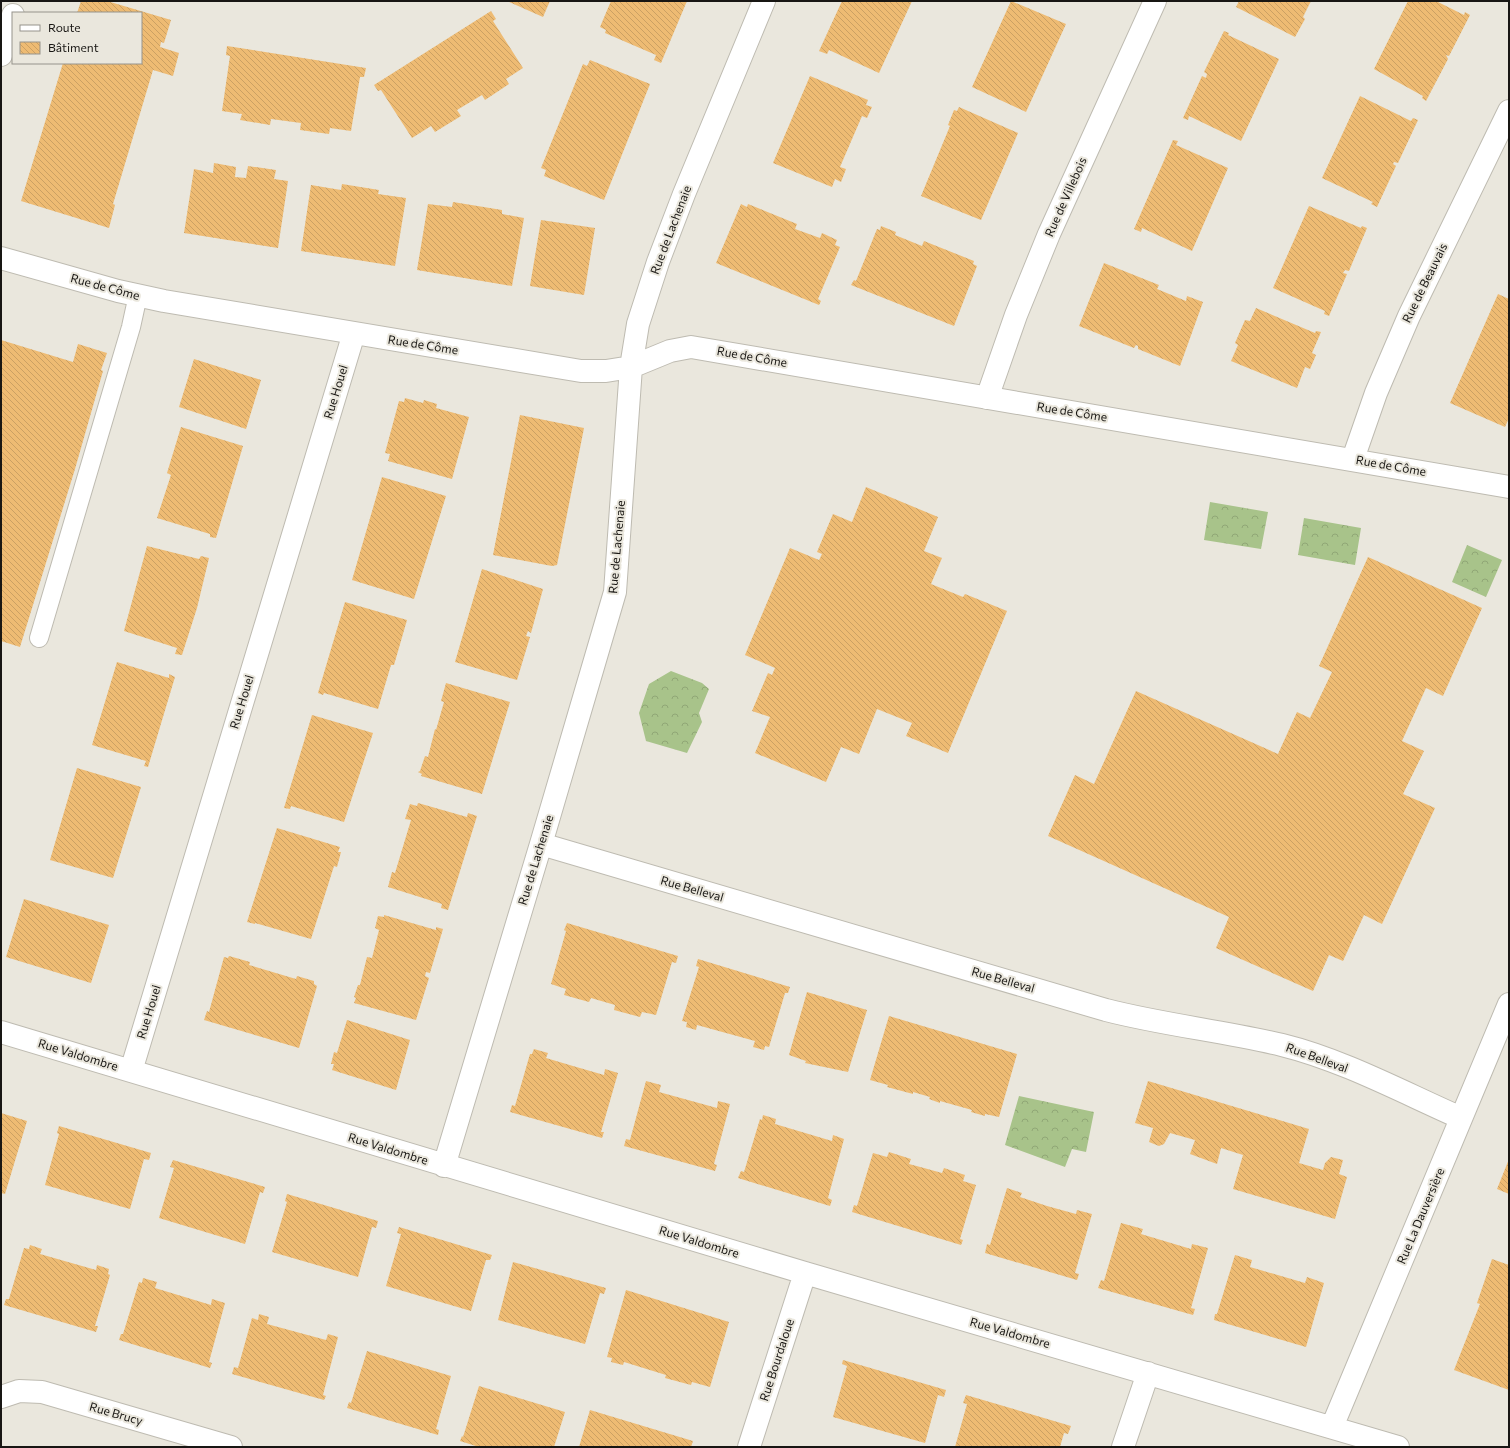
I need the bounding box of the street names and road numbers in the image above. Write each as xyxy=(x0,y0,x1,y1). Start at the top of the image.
street label: Rue de Villebois xyxy=(1041,155,1089,238)
street label: Rue de Lachenaie xyxy=(647,183,693,276)
street label: Rue de Beauvais xyxy=(1399,240,1449,325)
street label: Rue de Côme xyxy=(69,270,141,302)
street label: Rue de Côme xyxy=(387,332,459,356)
street label: Rue de Côme xyxy=(716,343,788,369)
street label: Rue Houel xyxy=(320,363,350,420)
street label: Rue de Côme xyxy=(1036,399,1108,423)
street label: Rue de Côme xyxy=(1355,452,1427,478)
street label: Rue de Lachenaie xyxy=(605,500,627,594)
street label: Rue Houel xyxy=(226,673,256,730)
street label: Rue de Lachenaie xyxy=(515,813,555,907)
street label: Rue Belleval xyxy=(659,872,725,904)
street label: Rue Belleval xyxy=(970,963,1036,995)
street label: Rue Houel xyxy=(133,983,163,1040)
street label: Rue Valdombre xyxy=(37,1035,120,1073)
street label: Rue Belleval xyxy=(1284,1039,1350,1075)
street label: Rue Valdombre xyxy=(347,1129,430,1167)
street label: Rue La Dauversière xyxy=(1393,1165,1447,1266)
street label: Rue Valdombre xyxy=(658,1222,741,1260)
street label: Rue Valdombre xyxy=(969,1314,1052,1350)
street label: Rue Bourdaloue xyxy=(756,1317,796,1403)
street label: Rue Brucy xyxy=(88,1399,144,1427)

